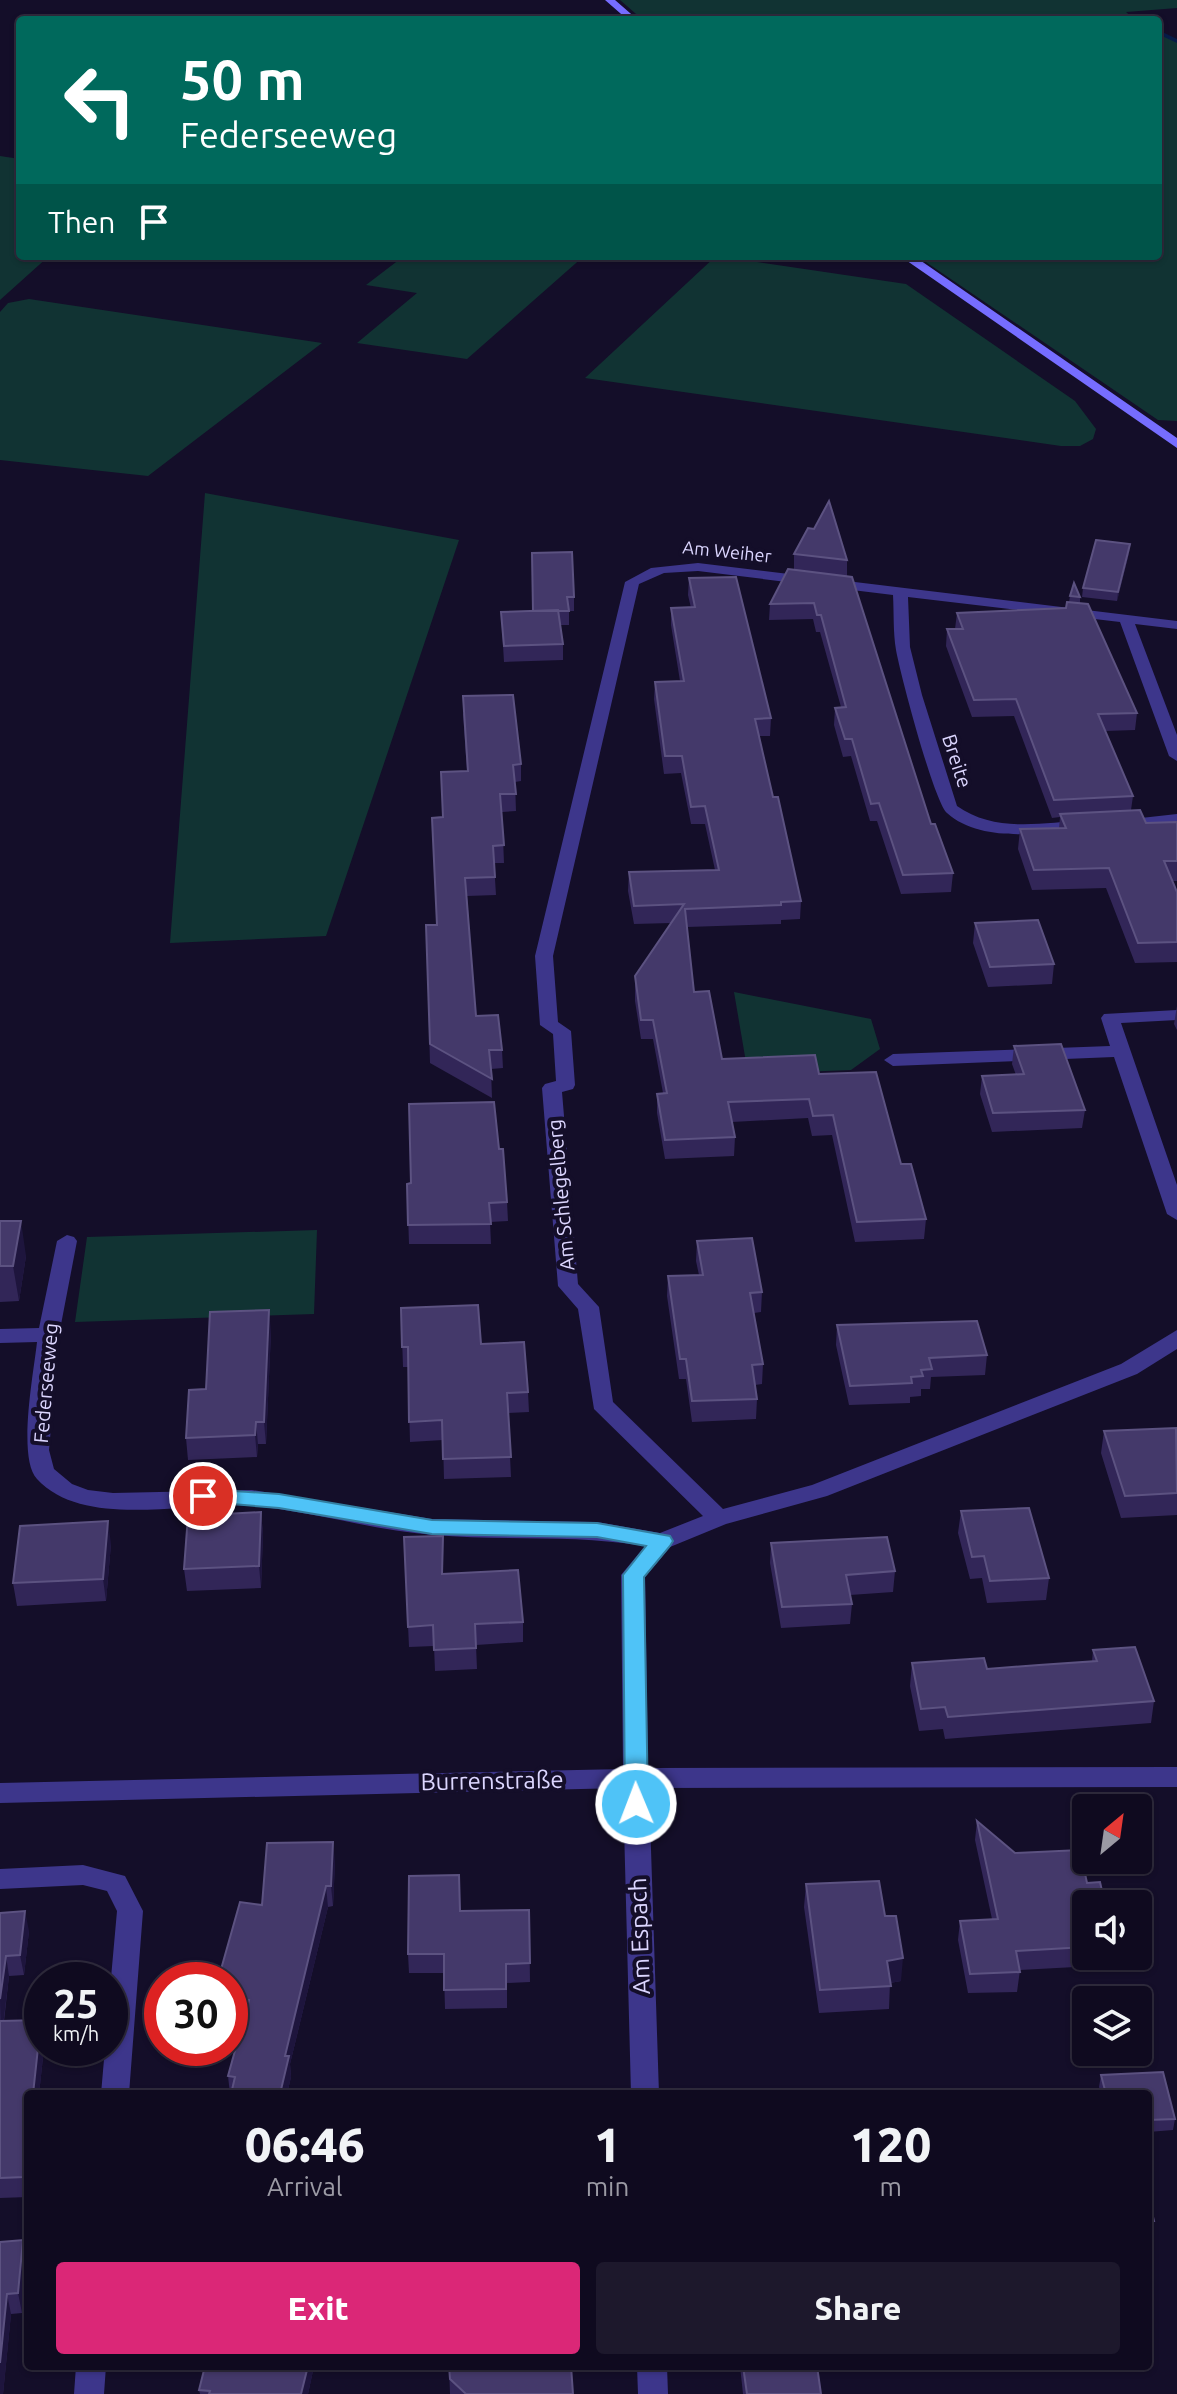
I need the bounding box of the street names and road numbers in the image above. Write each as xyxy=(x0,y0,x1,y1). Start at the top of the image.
street label: Am Weiher xyxy=(682,536,773,566)
street label: Breite xyxy=(938,731,977,791)
street label: Am Schlegelberg xyxy=(542,1118,579,1272)
street label: Federseeweg xyxy=(29,1322,62,1444)
street label: Burrenstraße xyxy=(420,1766,564,1795)
street label: Am Espach xyxy=(624,1877,655,1995)

